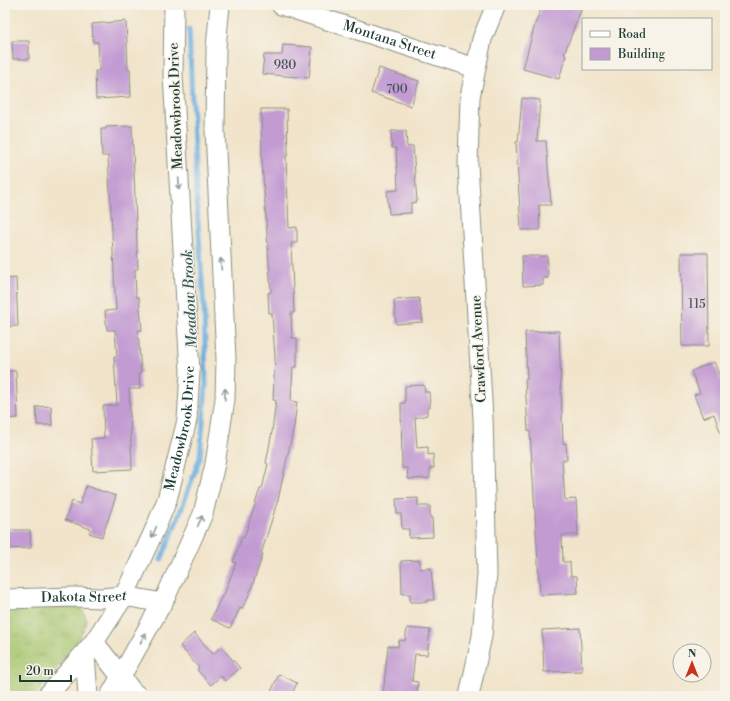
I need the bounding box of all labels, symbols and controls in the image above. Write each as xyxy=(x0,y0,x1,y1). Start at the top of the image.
street label: Montana Street xyxy=(340,17,439,64)
legend xyxy=(582,18,712,70)
text: Road xyxy=(618,27,646,42)
street label: Meadowbrook Drive xyxy=(165,42,187,170)
text: Building xyxy=(617,47,666,62)
house number: 980 xyxy=(274,58,296,73)
house number: 700 xyxy=(386,82,408,97)
one-way arrow xyxy=(175,177,182,190)
water label: Meadow Brook xyxy=(178,249,202,349)
one-way arrow xyxy=(218,258,225,271)
street label: Crawford Avenue xyxy=(467,295,491,403)
house number: 115 xyxy=(688,297,706,312)
street label: Meadowbrook Drive xyxy=(161,365,199,493)
one-way arrow xyxy=(221,388,229,401)
one-way arrow xyxy=(197,515,204,527)
one-way arrow xyxy=(150,526,157,538)
street label: Dakota Street xyxy=(41,587,129,607)
one-way arrow xyxy=(140,632,148,644)
north arrow xyxy=(672,643,712,683)
text: N xyxy=(688,647,697,661)
scale bar xyxy=(20,657,71,683)
text: 20 m xyxy=(26,664,54,679)

